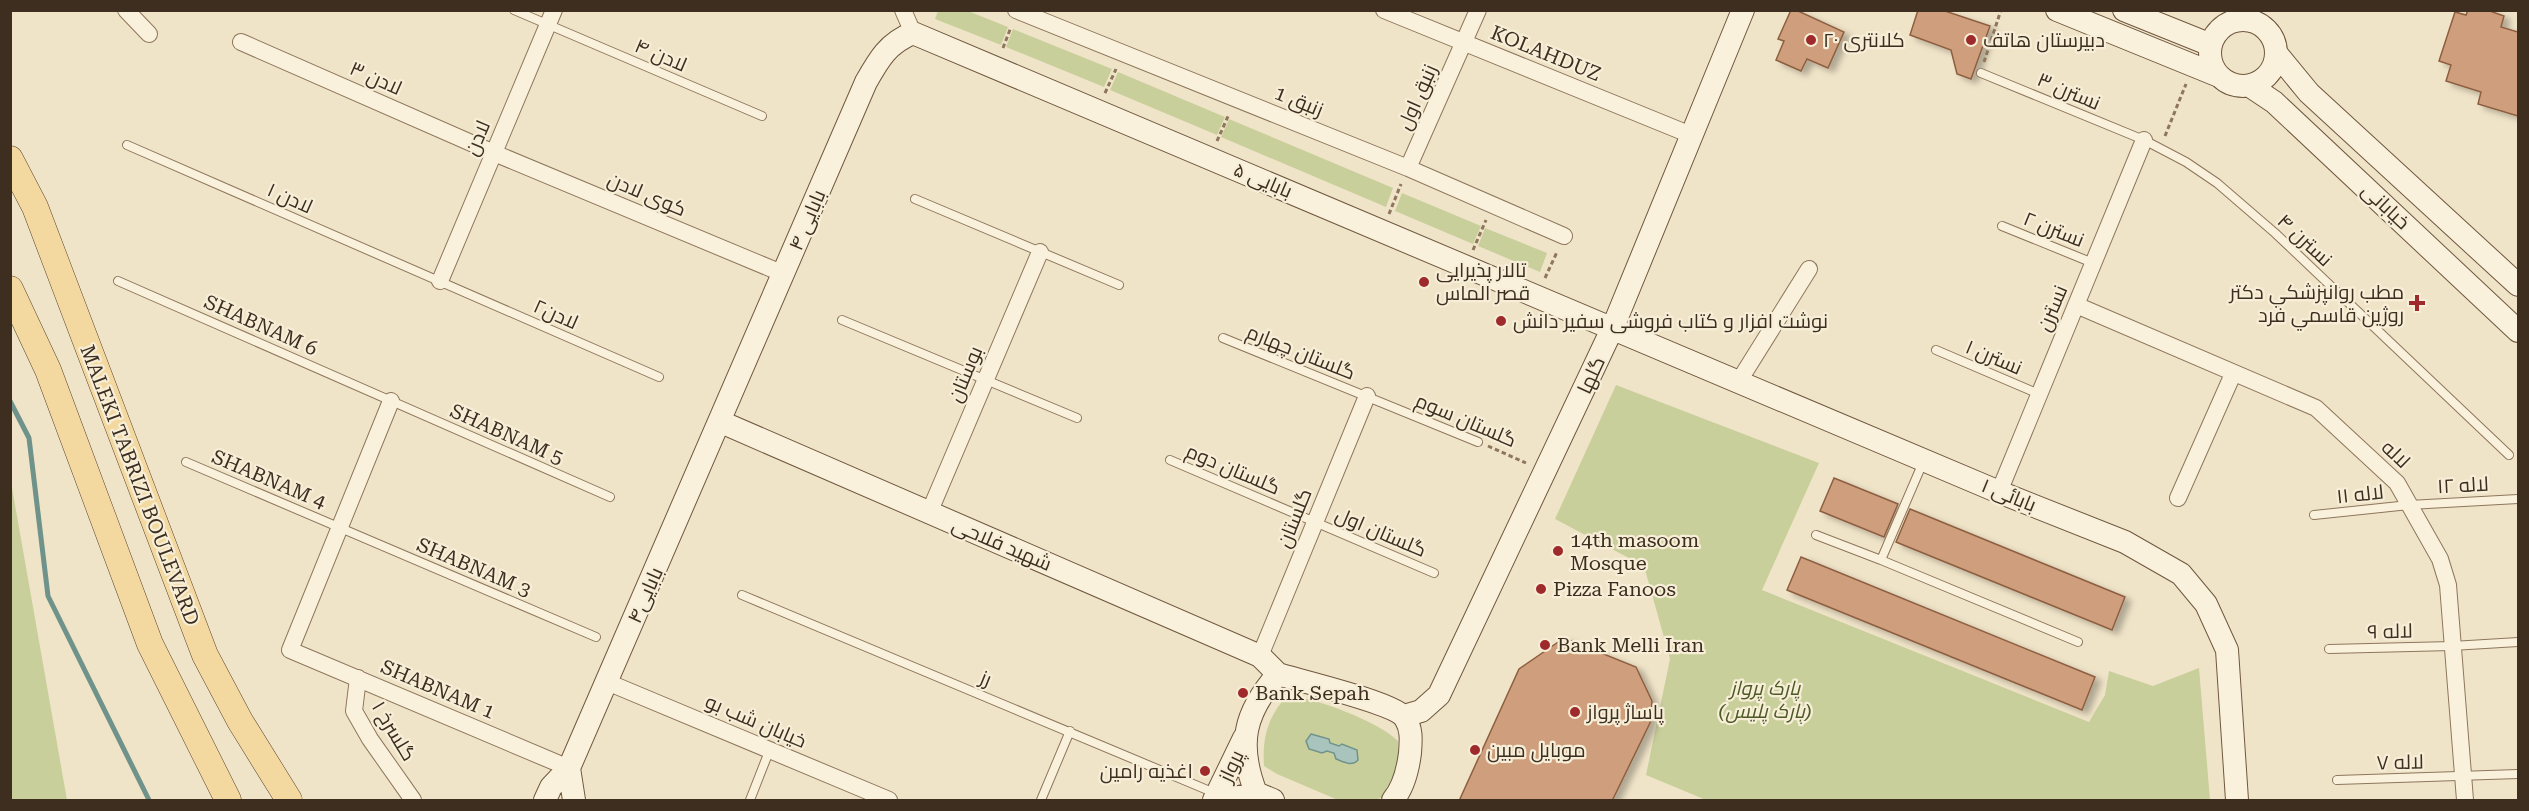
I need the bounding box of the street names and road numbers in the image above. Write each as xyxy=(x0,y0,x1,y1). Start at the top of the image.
street label: KOLAHDUZ xyxy=(1487,20,1605,86)
street label: لادن ۴ xyxy=(631,33,691,78)
street label: لادن ۳ xyxy=(346,56,406,101)
street label: زنبق اول xyxy=(1392,61,1443,134)
street label: نسترن ٣ xyxy=(2033,67,2104,116)
street label: زنبق 1 xyxy=(1271,80,1327,123)
street label: لادن xyxy=(459,117,496,160)
street label: ۵ بابایی xyxy=(1230,157,1296,204)
street label: کوی لادن xyxy=(604,167,690,222)
street label: لادن ۱ xyxy=(263,177,316,219)
street label: خیابانی xyxy=(2356,178,2415,235)
street label: بابایی ۴ xyxy=(783,186,831,254)
street label: نسترن ٢ xyxy=(2020,206,2088,253)
street label: نسترن ۴ xyxy=(2272,209,2337,272)
street label: نسترن xyxy=(2032,281,2073,335)
street label: SHABNAM 6 xyxy=(201,289,321,361)
street label: لادن۲ xyxy=(530,294,582,335)
street label: گلستان چهارم xyxy=(1242,319,1359,387)
street label: نسترن ١ xyxy=(1962,334,2026,380)
street label: MALEKI TABRIZI BOULEVARD xyxy=(75,341,205,629)
street label: بوستان xyxy=(943,342,988,406)
street label: گلها xyxy=(1572,352,1611,398)
street label: گلستان سوم xyxy=(1411,388,1520,454)
street label: SHABNAM 5 xyxy=(447,398,567,470)
street label: لاله xyxy=(2377,435,2415,473)
street label: گلستان دوم xyxy=(1181,438,1284,501)
street label: SHABNAM 4 xyxy=(208,444,330,514)
street label: لاله ۱۲ xyxy=(2437,472,2489,498)
street label: بابائی ۱ xyxy=(1978,473,2040,518)
street label: لاله ۱۱ xyxy=(2335,480,2385,508)
street label: گلستان xyxy=(1271,485,1318,552)
street label: گلستان اول xyxy=(1331,502,1430,563)
street label: شهید فلاحی xyxy=(948,512,1055,577)
street label: SHABNAM 3 xyxy=(413,532,535,602)
street label: بابایی۴ xyxy=(622,563,669,627)
street label: لاله ۹ xyxy=(2367,619,2413,643)
street label: SHABNAM 1 xyxy=(377,654,499,724)
street label: رز xyxy=(976,665,995,691)
street label: خیابان شب بو xyxy=(702,689,810,754)
street label: گلسرخ ۱ xyxy=(365,697,421,766)
street label: پرواز xyxy=(1213,745,1250,787)
street label: ۷ لاله xyxy=(2376,750,2424,774)

